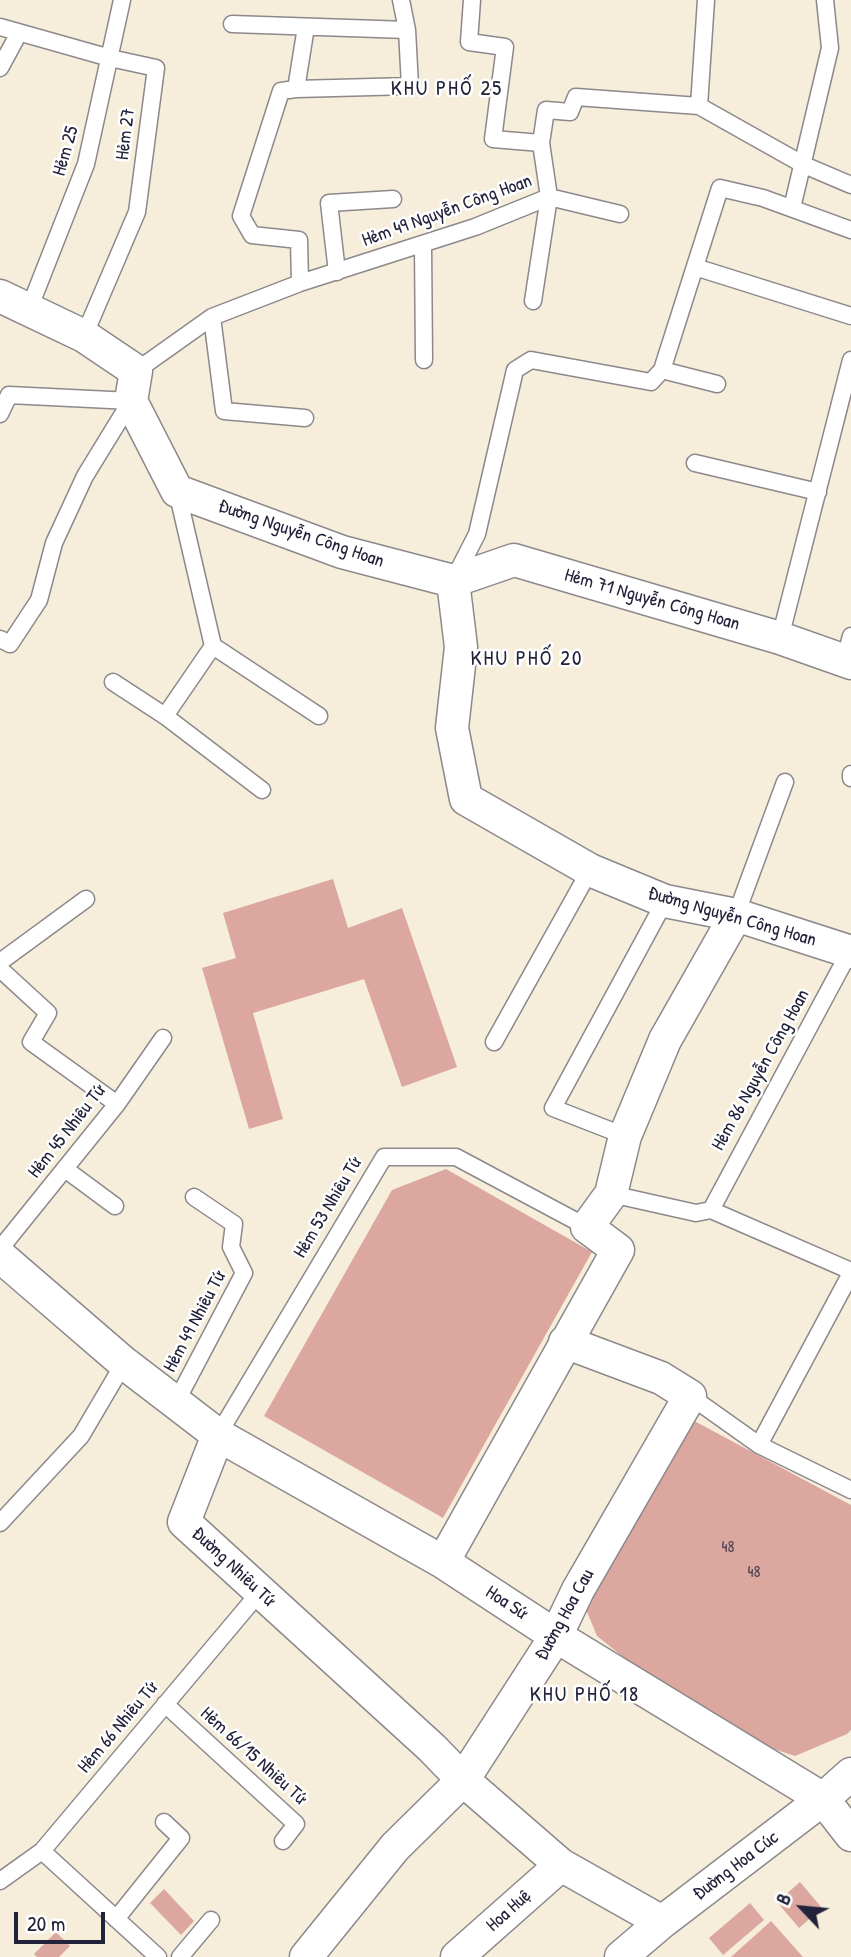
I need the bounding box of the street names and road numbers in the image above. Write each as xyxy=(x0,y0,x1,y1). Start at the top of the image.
street label: Hẻm 27 xyxy=(112,107,140,161)
street label: Hẻm 25 xyxy=(48,124,84,178)
street label: Hẻm 49 Nguyễn Công Hoan xyxy=(359,170,535,252)
street label: Đường Nguyễn Công Hoan xyxy=(215,495,387,573)
street label: Hẻm 71 Nguyễn Công Hoan xyxy=(562,564,742,636)
street label: Đường Nguyễn Công Hoan xyxy=(645,882,819,952)
street label: Hẻm 86 Nguyễn Công Hoan xyxy=(707,985,815,1155)
street label: Hẻm 45 Nhiêu Tứ xyxy=(24,1081,110,1183)
street label: Hẻm 53 Nhiêu Tứ xyxy=(289,1154,367,1262)
street label: Hẻm 49 Nhiêu Tứ xyxy=(159,1268,231,1376)
street label: Đường Nhiêu Tứ xyxy=(187,1523,279,1611)
street label: Đường Hoa Cau xyxy=(531,1565,599,1665)
street label: Hoa Sứ xyxy=(481,1581,531,1625)
street label: Hẻm 66 Nhiêu Tứ xyxy=(73,1678,163,1778)
street label: Hẻm 66/15 Nhiêu Tứ xyxy=(195,1702,311,1810)
street label: Đường Hoa Cúc xyxy=(689,1827,783,1905)
street label: Hoa Huệ xyxy=(482,1885,536,1937)

